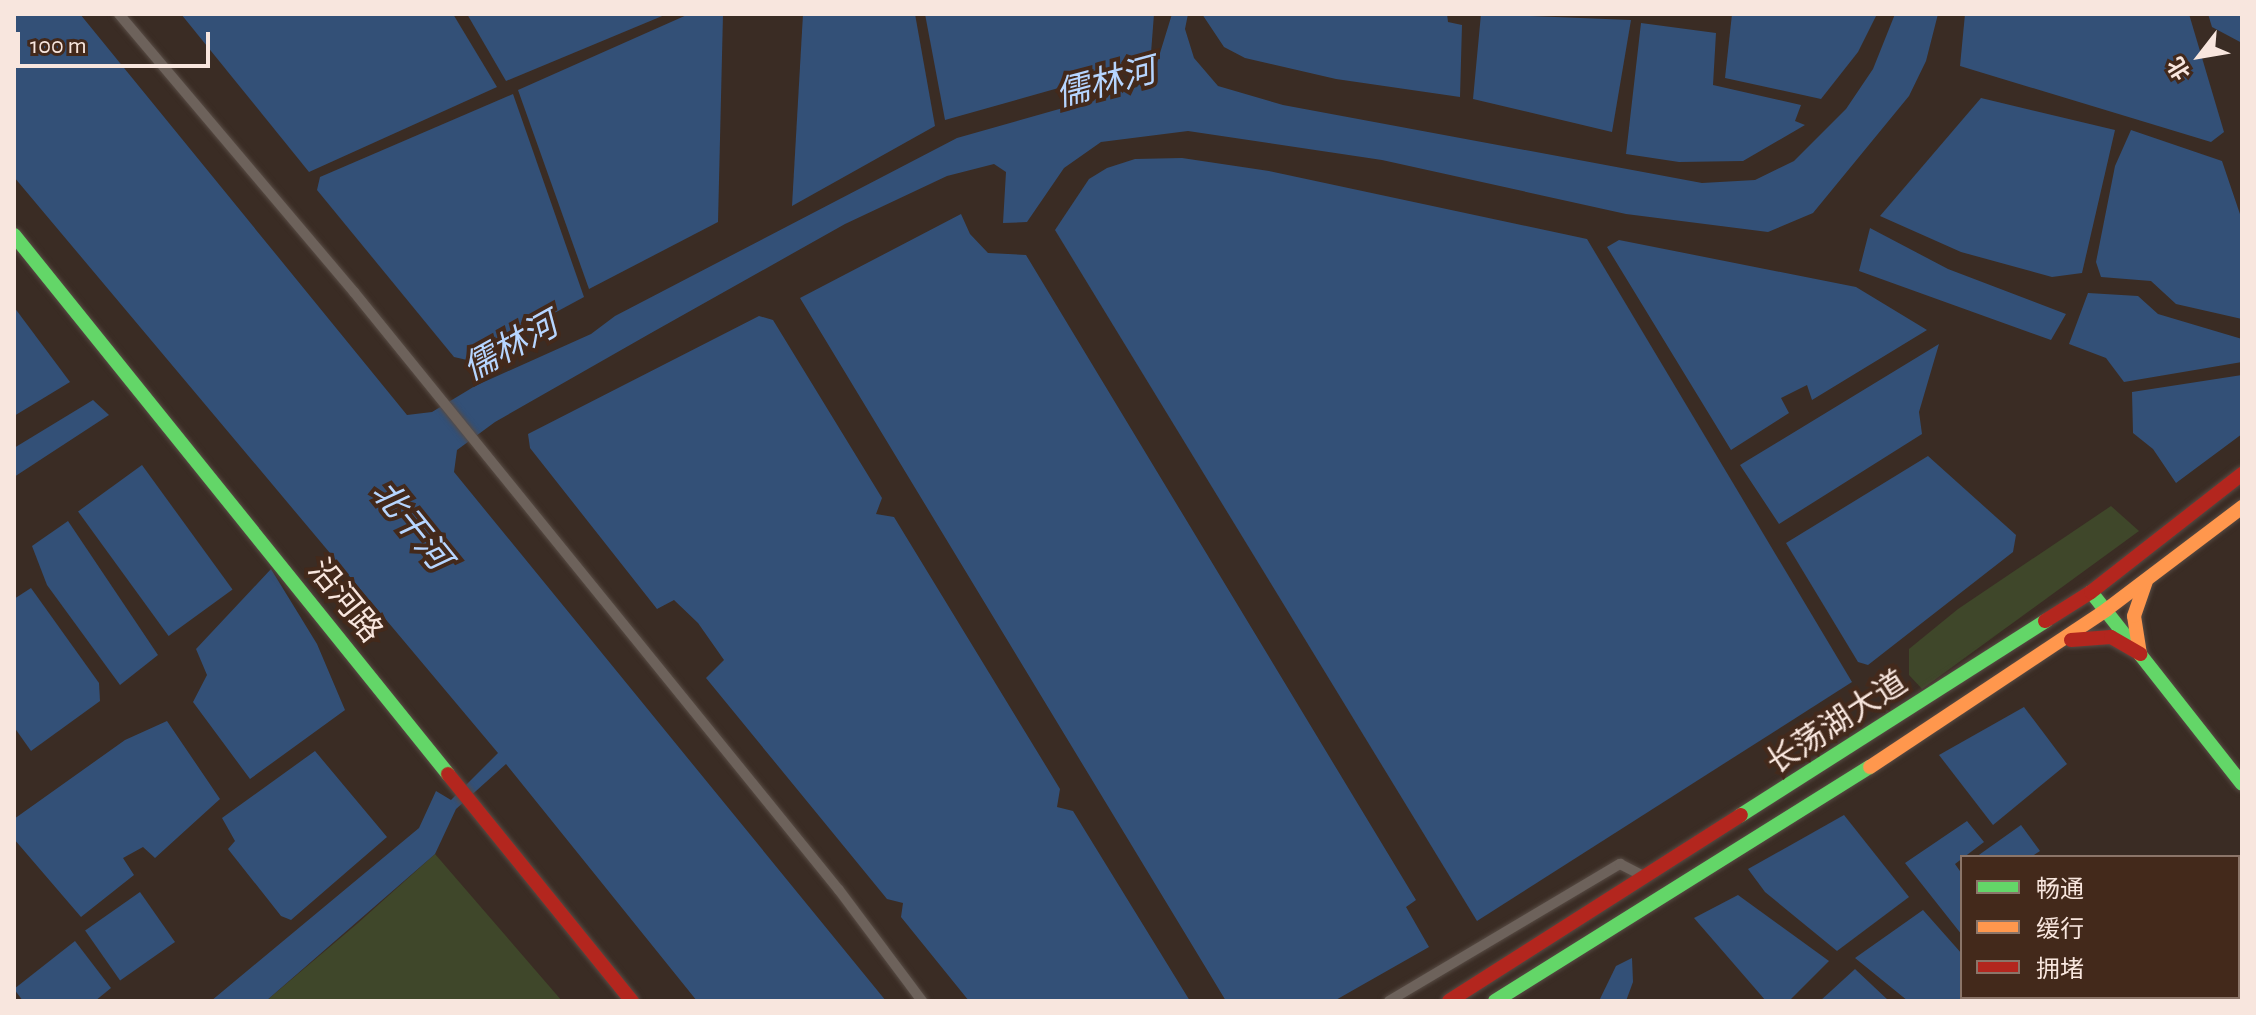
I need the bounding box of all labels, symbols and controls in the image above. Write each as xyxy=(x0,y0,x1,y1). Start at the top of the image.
scale bar xyxy=(20,16,214,66)
north arrow xyxy=(2160,16,2240,96)
text: 100 m xyxy=(30,34,87,58)
water label: 儒林河 xyxy=(1051,51,1161,117)
text: 北 xyxy=(2164,53,2195,83)
water label: 儒林河 xyxy=(457,305,565,391)
water label: 北干河 xyxy=(362,474,458,578)
street label: 沿河路 xyxy=(300,552,390,650)
street label: 长荡湖大道 xyxy=(1759,663,1915,783)
legend xyxy=(1960,855,2240,999)
text: 畅通 xyxy=(2036,878,2084,902)
text: 缓行 xyxy=(2036,918,2084,942)
text: 拥堵 xyxy=(2036,958,2084,982)

